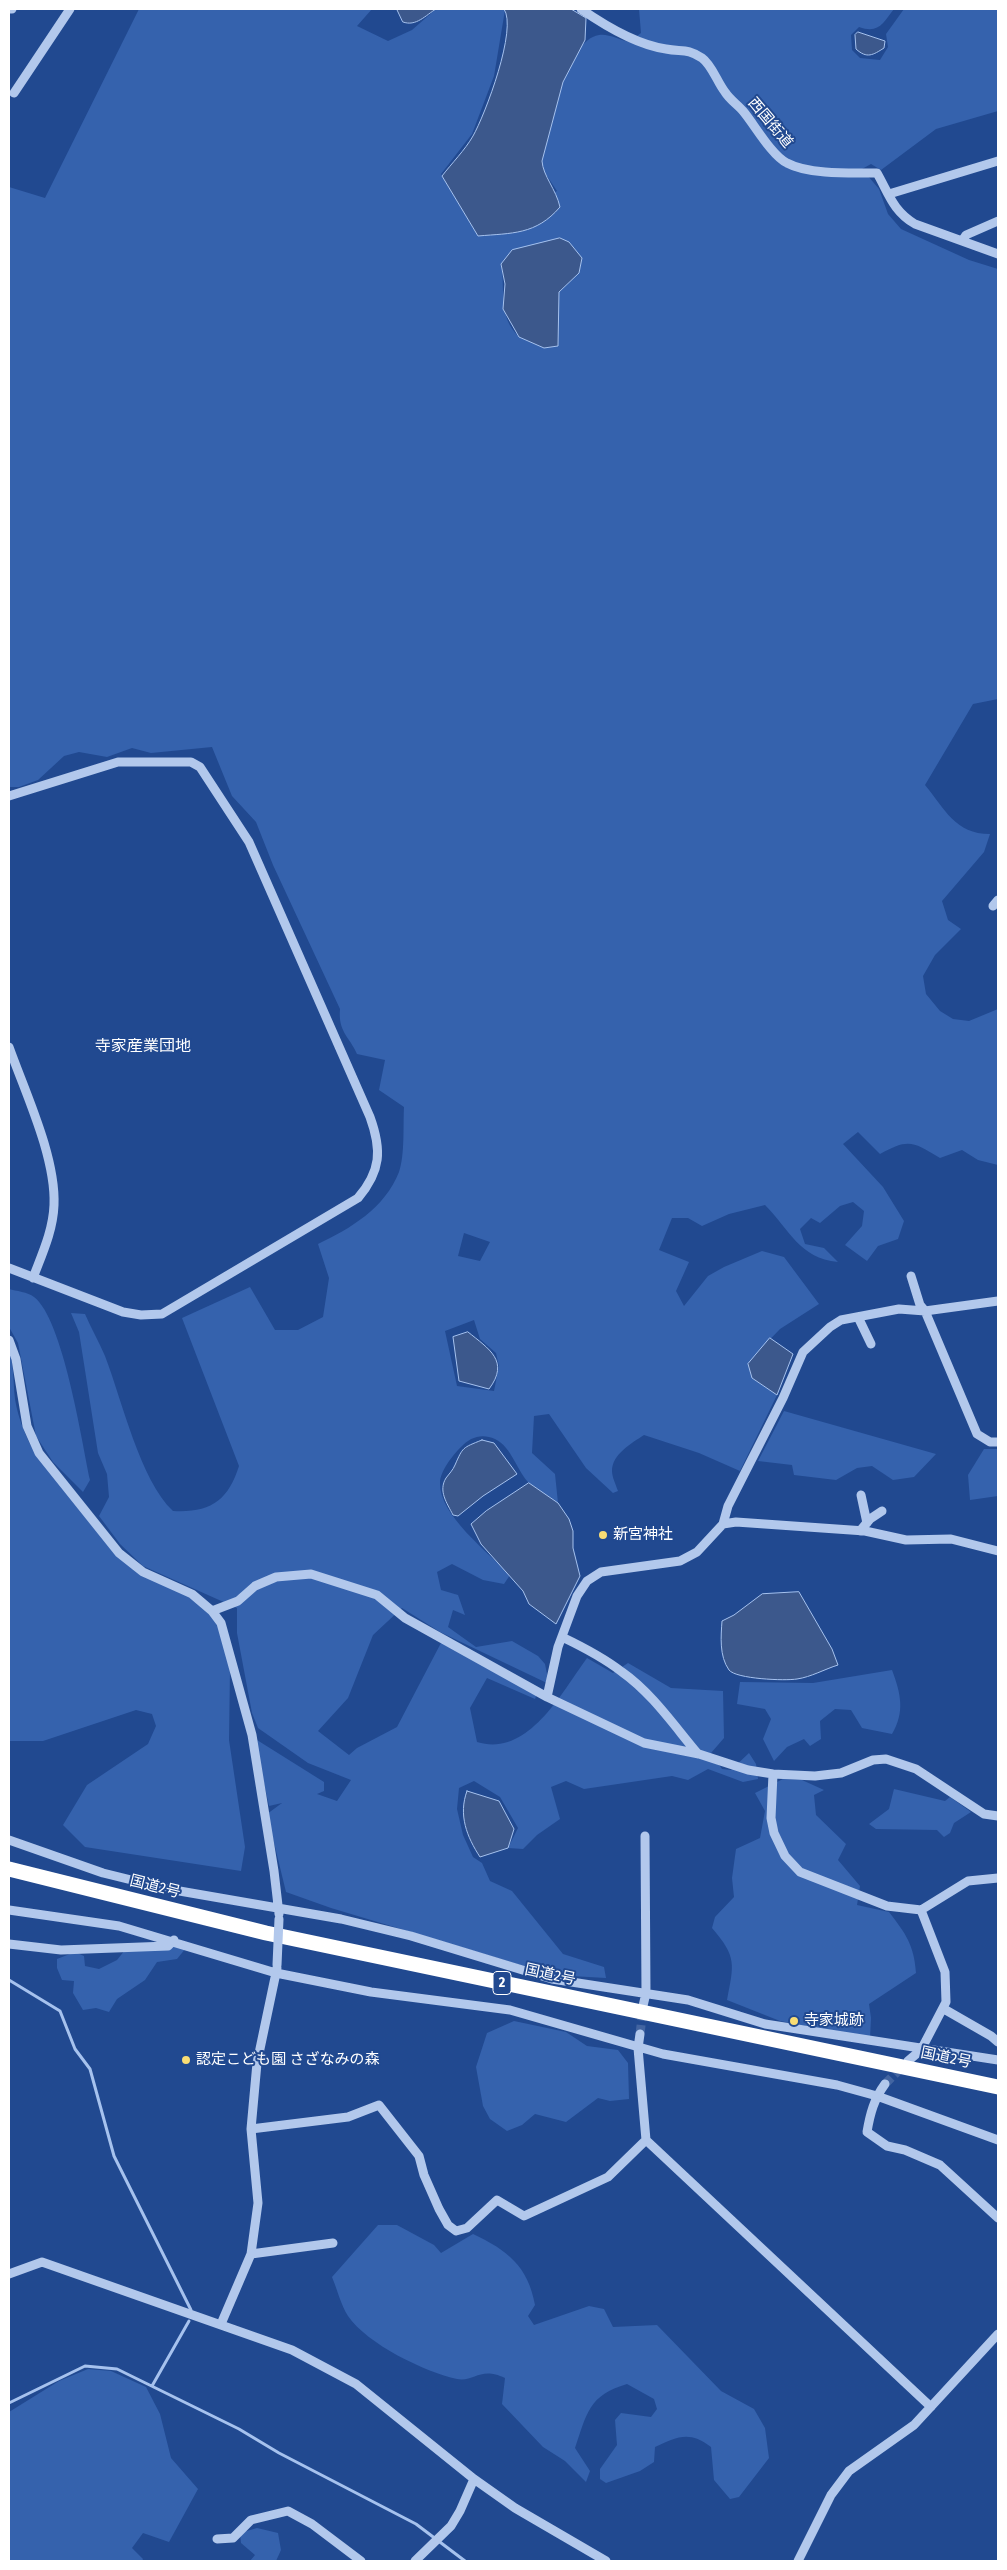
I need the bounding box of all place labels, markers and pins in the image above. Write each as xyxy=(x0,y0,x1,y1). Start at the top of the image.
place label: 新宮神社 xyxy=(613,1526,673,1544)
marker: 新宮神社 xyxy=(597,1529,609,1541)
place label: 寺家城跡 xyxy=(804,2012,864,2030)
marker: 寺家城跡 xyxy=(788,2015,800,2027)
place label: 認定こども園 さざなみの森 xyxy=(196,2051,380,2069)
marker: 認定こども園 さざなみの森 xyxy=(180,2054,192,2066)

